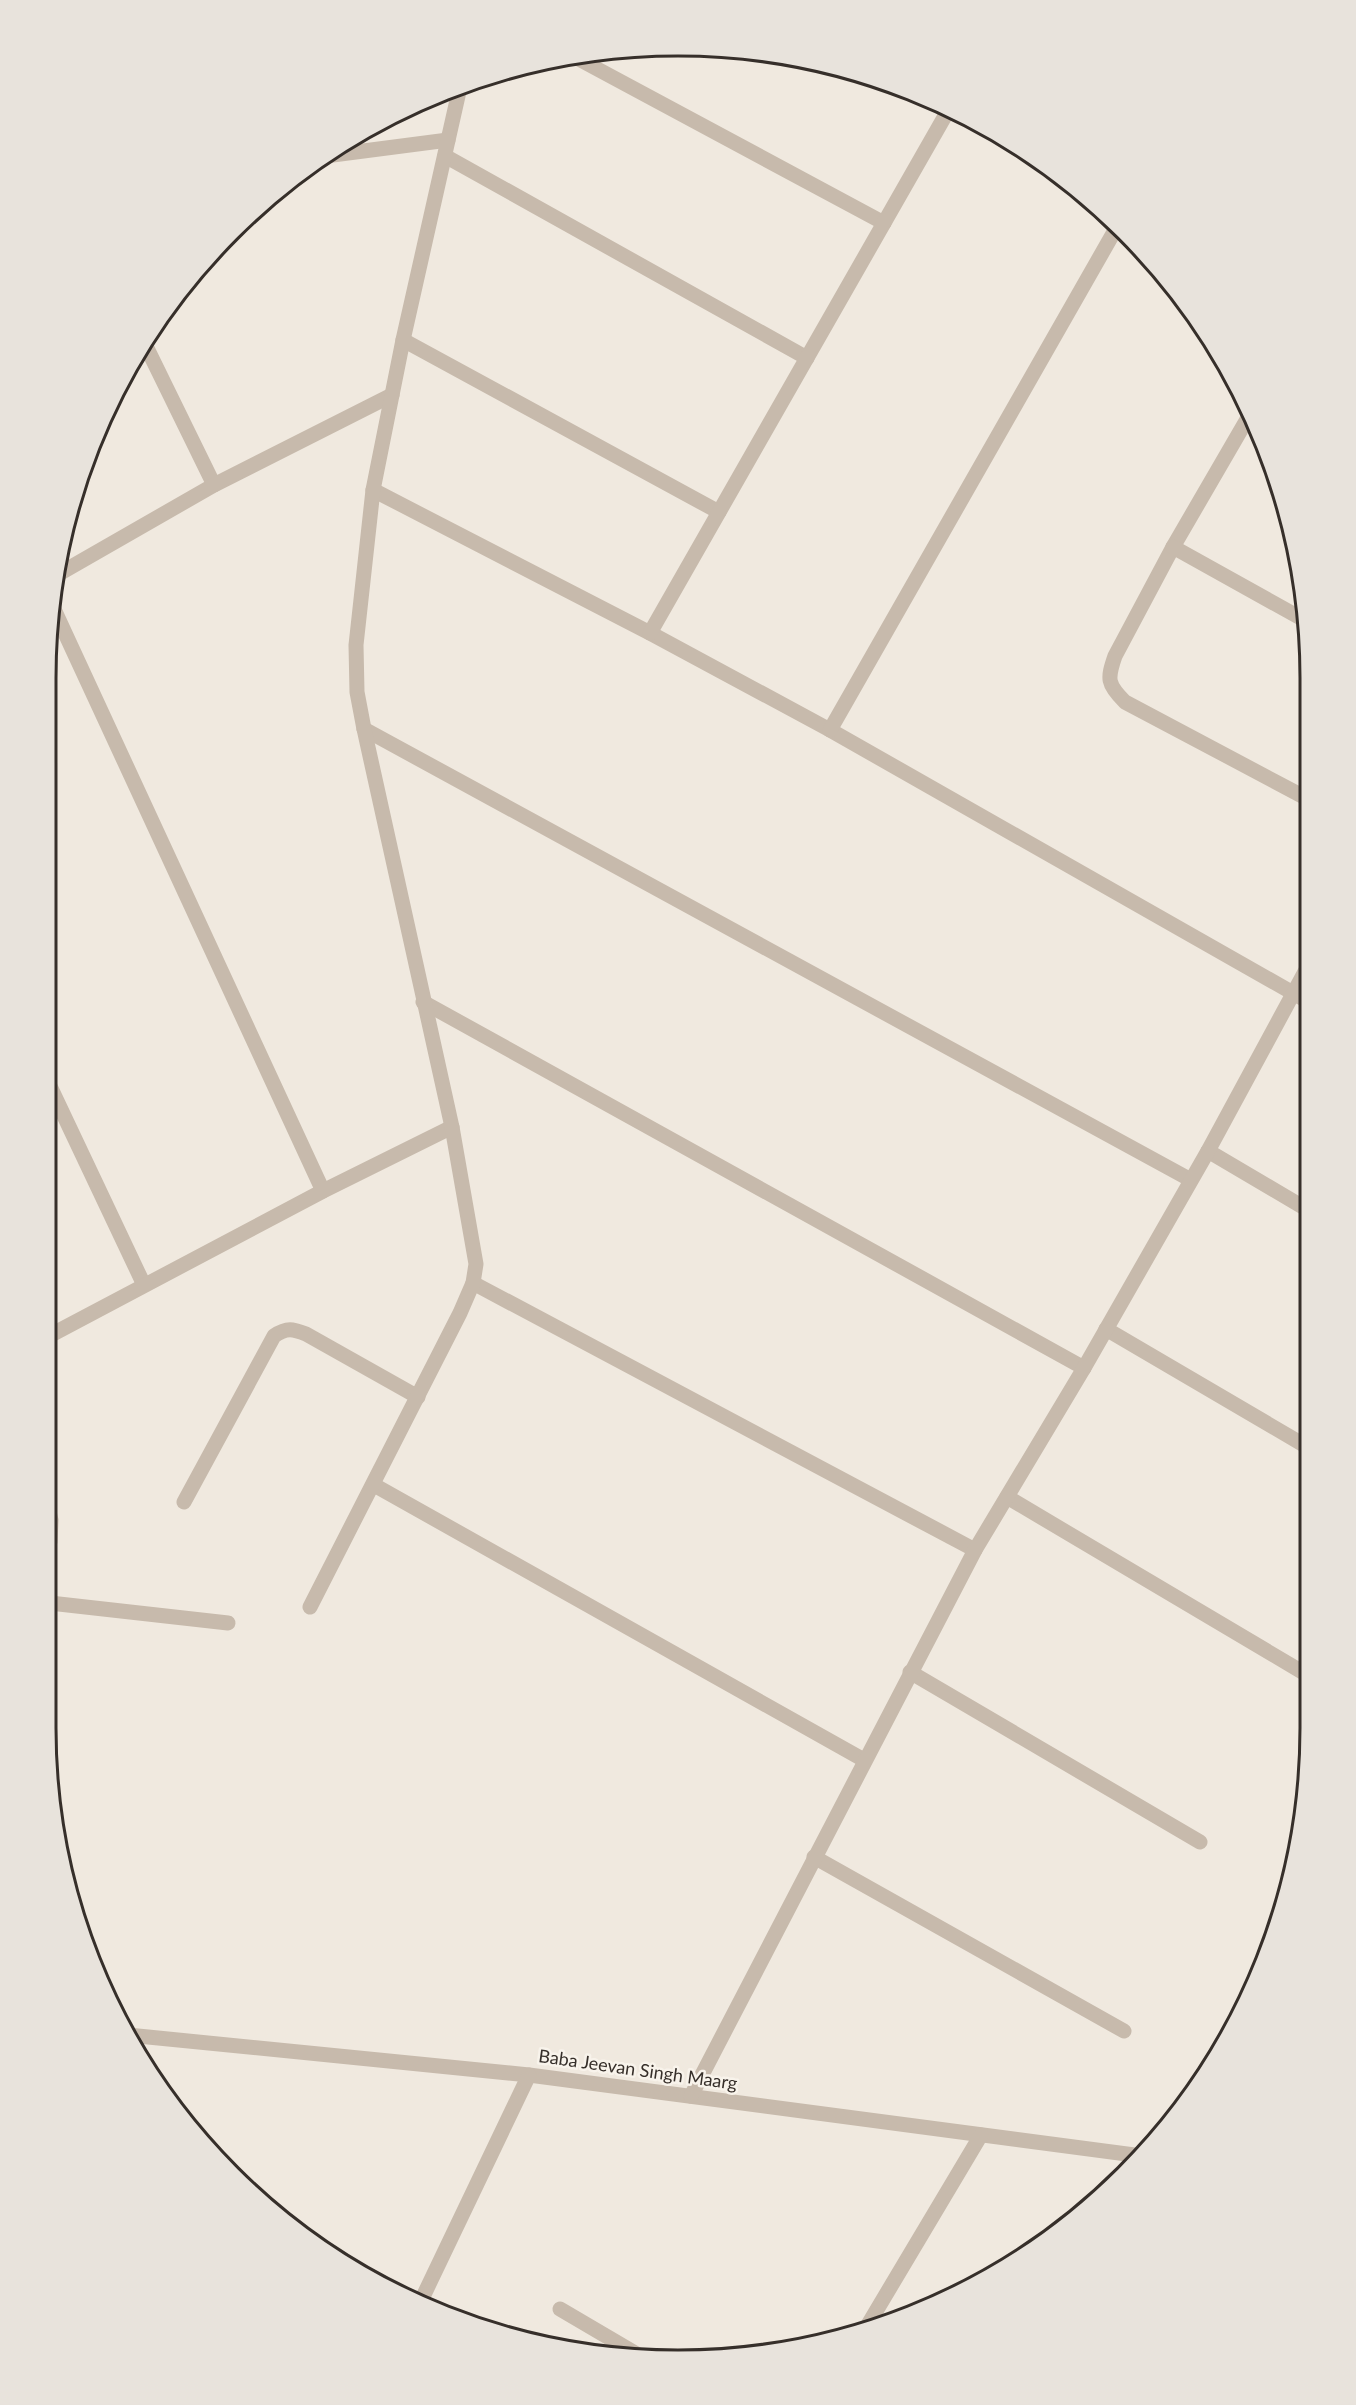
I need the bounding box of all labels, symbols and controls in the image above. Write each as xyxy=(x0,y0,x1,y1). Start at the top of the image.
street label: Baba Jeevan Singh Maarg xyxy=(537,2044,739,2094)

